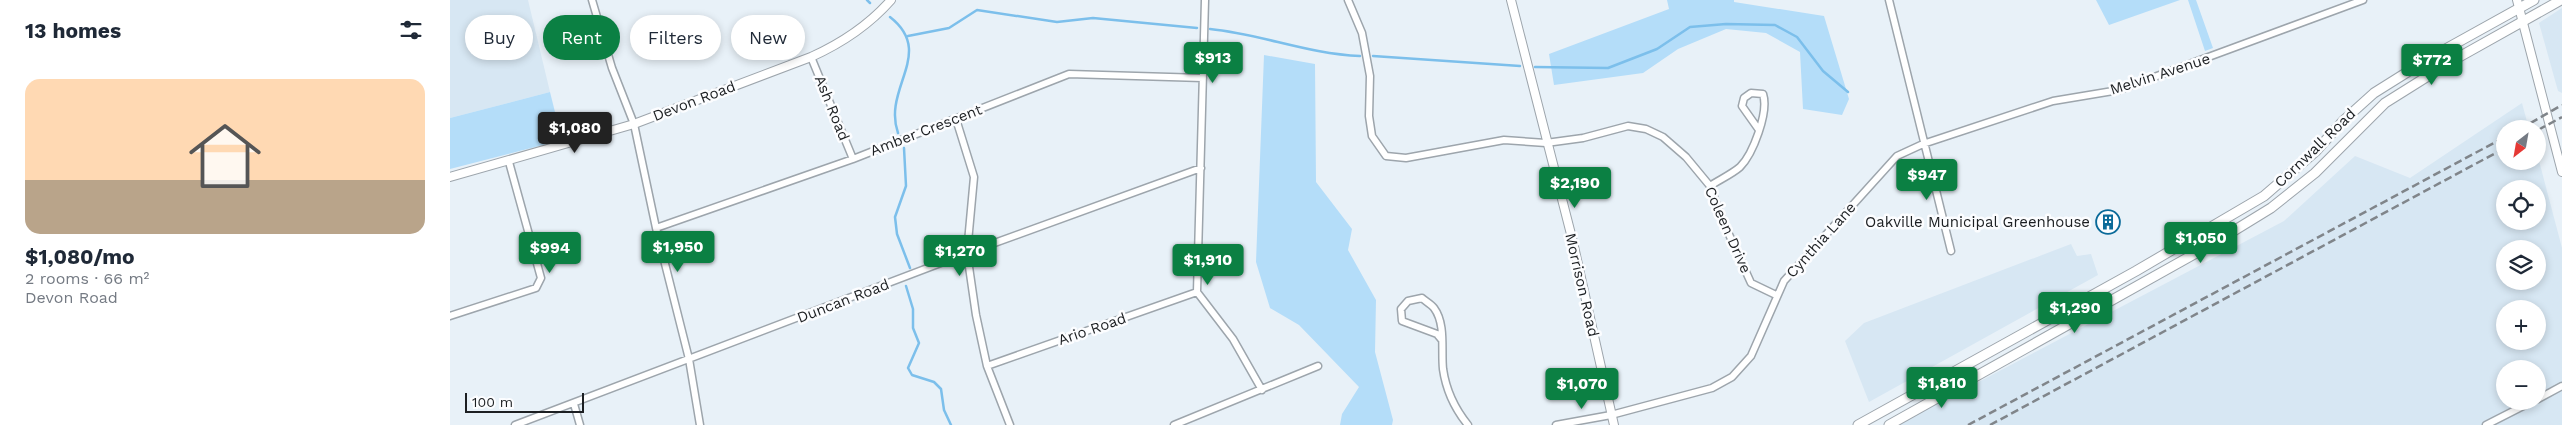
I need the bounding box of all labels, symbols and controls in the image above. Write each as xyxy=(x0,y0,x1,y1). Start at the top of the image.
chip: Buy xyxy=(465,15,533,60)
chip: Rent xyxy=(543,15,620,60)
chip: Filters xyxy=(630,15,721,60)
chip: New xyxy=(731,15,805,60)
icon: filters xyxy=(397,16,425,44)
text: 13 homes xyxy=(25,18,121,43)
pin: $913 xyxy=(1183,42,1243,84)
pin: $772 xyxy=(2402,44,2462,86)
text: $913 xyxy=(1195,48,1231,67)
street label: Melvin Avenue xyxy=(2108,49,2212,99)
text: $772 xyxy=(2412,50,2452,69)
street label: Ash Road xyxy=(811,73,853,143)
street label: Devon Road xyxy=(650,77,738,125)
street label: Amber Crescent xyxy=(868,100,985,160)
street label: Cornwall Road xyxy=(2271,105,2359,191)
icon: home xyxy=(180,111,270,201)
pin: $1,080 xyxy=(534,112,616,154)
text: $1,080 xyxy=(549,118,601,137)
north arrow xyxy=(2496,120,2546,170)
map controls xyxy=(2496,120,2546,410)
pin: $947 xyxy=(1897,158,1957,201)
text: $947 xyxy=(1907,165,1947,184)
pin: $2,190 xyxy=(1534,166,1616,209)
text: $2,190 xyxy=(1550,173,1600,192)
button: locate xyxy=(2496,180,2546,230)
street label: Coleen Drive xyxy=(1701,184,1755,276)
street label: Cynthia Lane xyxy=(1782,199,1860,281)
building icon: Oakville Municipal Greenhouse xyxy=(2095,209,2121,235)
place label: Oakville Municipal Greenhouse xyxy=(1865,213,2090,231)
pin: $1,050 xyxy=(2160,222,2242,264)
text: $1,050 xyxy=(2175,228,2227,247)
pin: $1,950 xyxy=(637,230,719,273)
street label: Morrison Road xyxy=(1561,231,1603,339)
pin: $994 xyxy=(520,232,580,274)
pin: $1,270 xyxy=(919,234,1001,277)
text: $1,950 xyxy=(652,237,704,256)
text: $994 xyxy=(530,238,570,257)
button: layers xyxy=(2496,240,2546,290)
text: $1,270 xyxy=(935,241,985,260)
text: $1,080/mo xyxy=(25,244,135,269)
pin: $1,910 xyxy=(1167,244,1249,286)
text: $1,910 xyxy=(1184,250,1232,269)
text: 2 rooms · 66 m² xyxy=(25,269,149,288)
street label: Duncan Road xyxy=(794,275,892,327)
text: Devon Road xyxy=(25,288,118,307)
pin: $1,290 xyxy=(2034,292,2116,334)
text: $1,290 xyxy=(2049,298,2101,317)
button: + xyxy=(2496,300,2546,350)
street label: Ario Road xyxy=(1056,309,1128,349)
button: − xyxy=(2496,360,2546,410)
pin: $1,810 xyxy=(1901,366,1983,409)
pin: $1,070 xyxy=(1541,368,1623,410)
text: $1,810 xyxy=(1917,373,1967,392)
text: $1,070 xyxy=(1556,374,1608,393)
scale bar xyxy=(465,390,584,413)
text: 100 m xyxy=(472,394,513,410)

